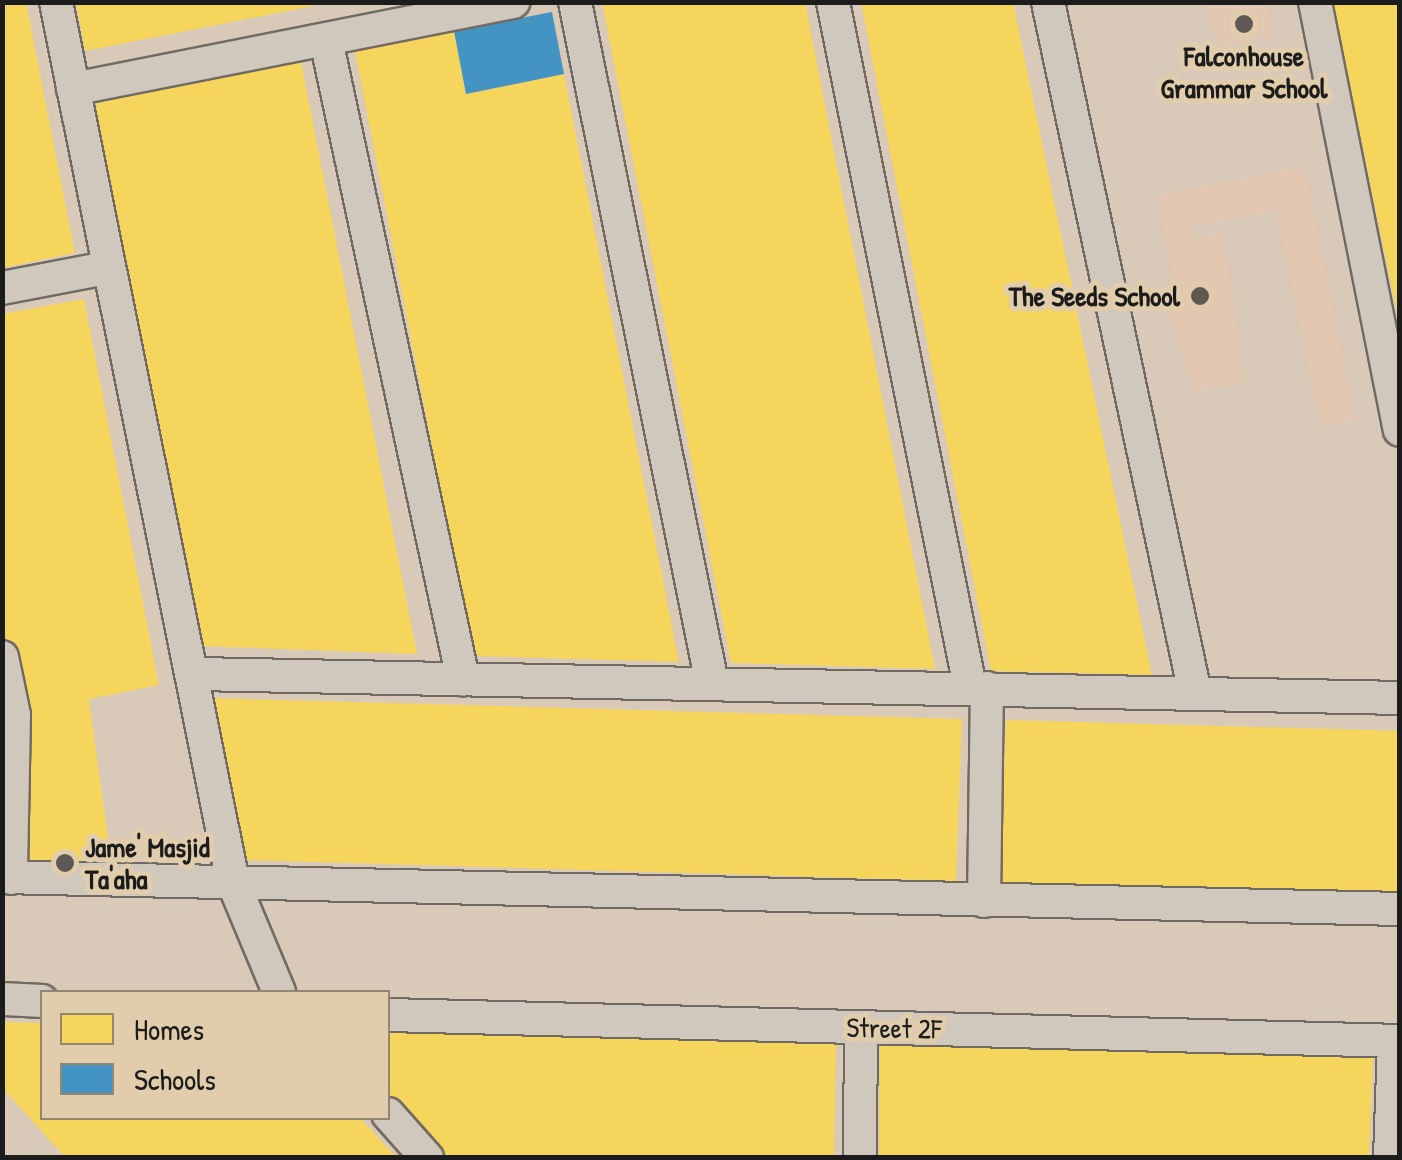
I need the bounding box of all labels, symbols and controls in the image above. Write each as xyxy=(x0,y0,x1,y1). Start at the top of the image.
marker: Falconhouse Grammar School xyxy=(1233,13,1255,35)
place label: Falconhouse Grammar School xyxy=(1161,39,1327,105)
place label: The Seeds School xyxy=(1009,279,1180,313)
marker: The Seeds School xyxy=(1189,285,1211,307)
place label: Jame' Masjid Ta'aha xyxy=(85,830,210,896)
marker: Jame' Masjid Ta'aha xyxy=(54,852,76,874)
legend xyxy=(40,990,390,1120)
text: Homes xyxy=(134,1009,204,1049)
street label: Street 2F xyxy=(846,1010,942,1046)
text: Schools xyxy=(134,1059,216,1099)

